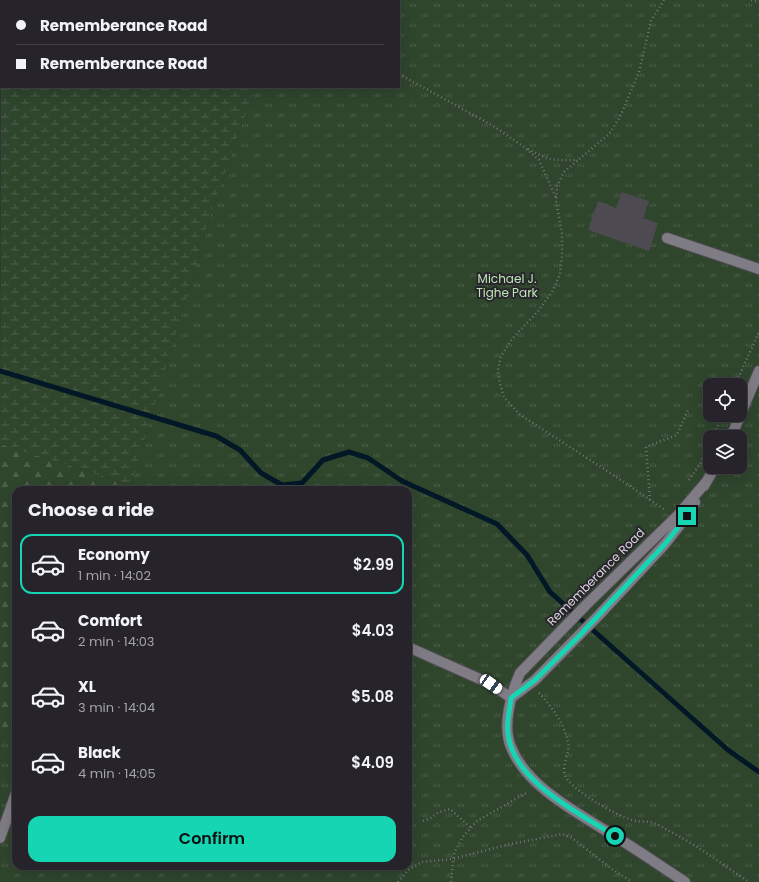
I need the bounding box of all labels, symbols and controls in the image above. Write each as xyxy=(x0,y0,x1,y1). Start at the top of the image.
text: Rememberance Road xyxy=(40,15,207,36)
text: Rememberance Road xyxy=(40,53,207,74)
park label: Michael J. Tighe Park xyxy=(476,270,539,301)
map controls xyxy=(703,378,747,474)
button: locate xyxy=(703,378,747,422)
button: layers xyxy=(703,430,747,474)
text: Choose a ride xyxy=(28,497,154,522)
route end xyxy=(678,507,696,525)
street label: Rememberance Road xyxy=(543,524,648,629)
text: Economy xyxy=(78,544,150,565)
icon: car xyxy=(30,546,66,582)
text: $2.99 xyxy=(353,554,394,575)
text: 1 min · 14:02 xyxy=(78,566,151,585)
text: Comfort xyxy=(78,610,142,631)
icon: car xyxy=(30,612,66,648)
text: $4.03 xyxy=(352,620,394,641)
text: 2 min · 14:03 xyxy=(78,632,154,651)
car xyxy=(478,672,504,696)
text: XL xyxy=(78,676,96,697)
icon: car xyxy=(30,678,66,714)
text: $5.08 xyxy=(351,686,394,707)
text: 3 min · 14:04 xyxy=(78,698,155,717)
text: Black xyxy=(78,742,121,763)
icon: car xyxy=(30,744,66,780)
text: $4.09 xyxy=(351,752,394,773)
text: 4 min · 14:05 xyxy=(78,764,156,783)
button: Confirm xyxy=(28,816,396,862)
route start xyxy=(606,827,624,845)

